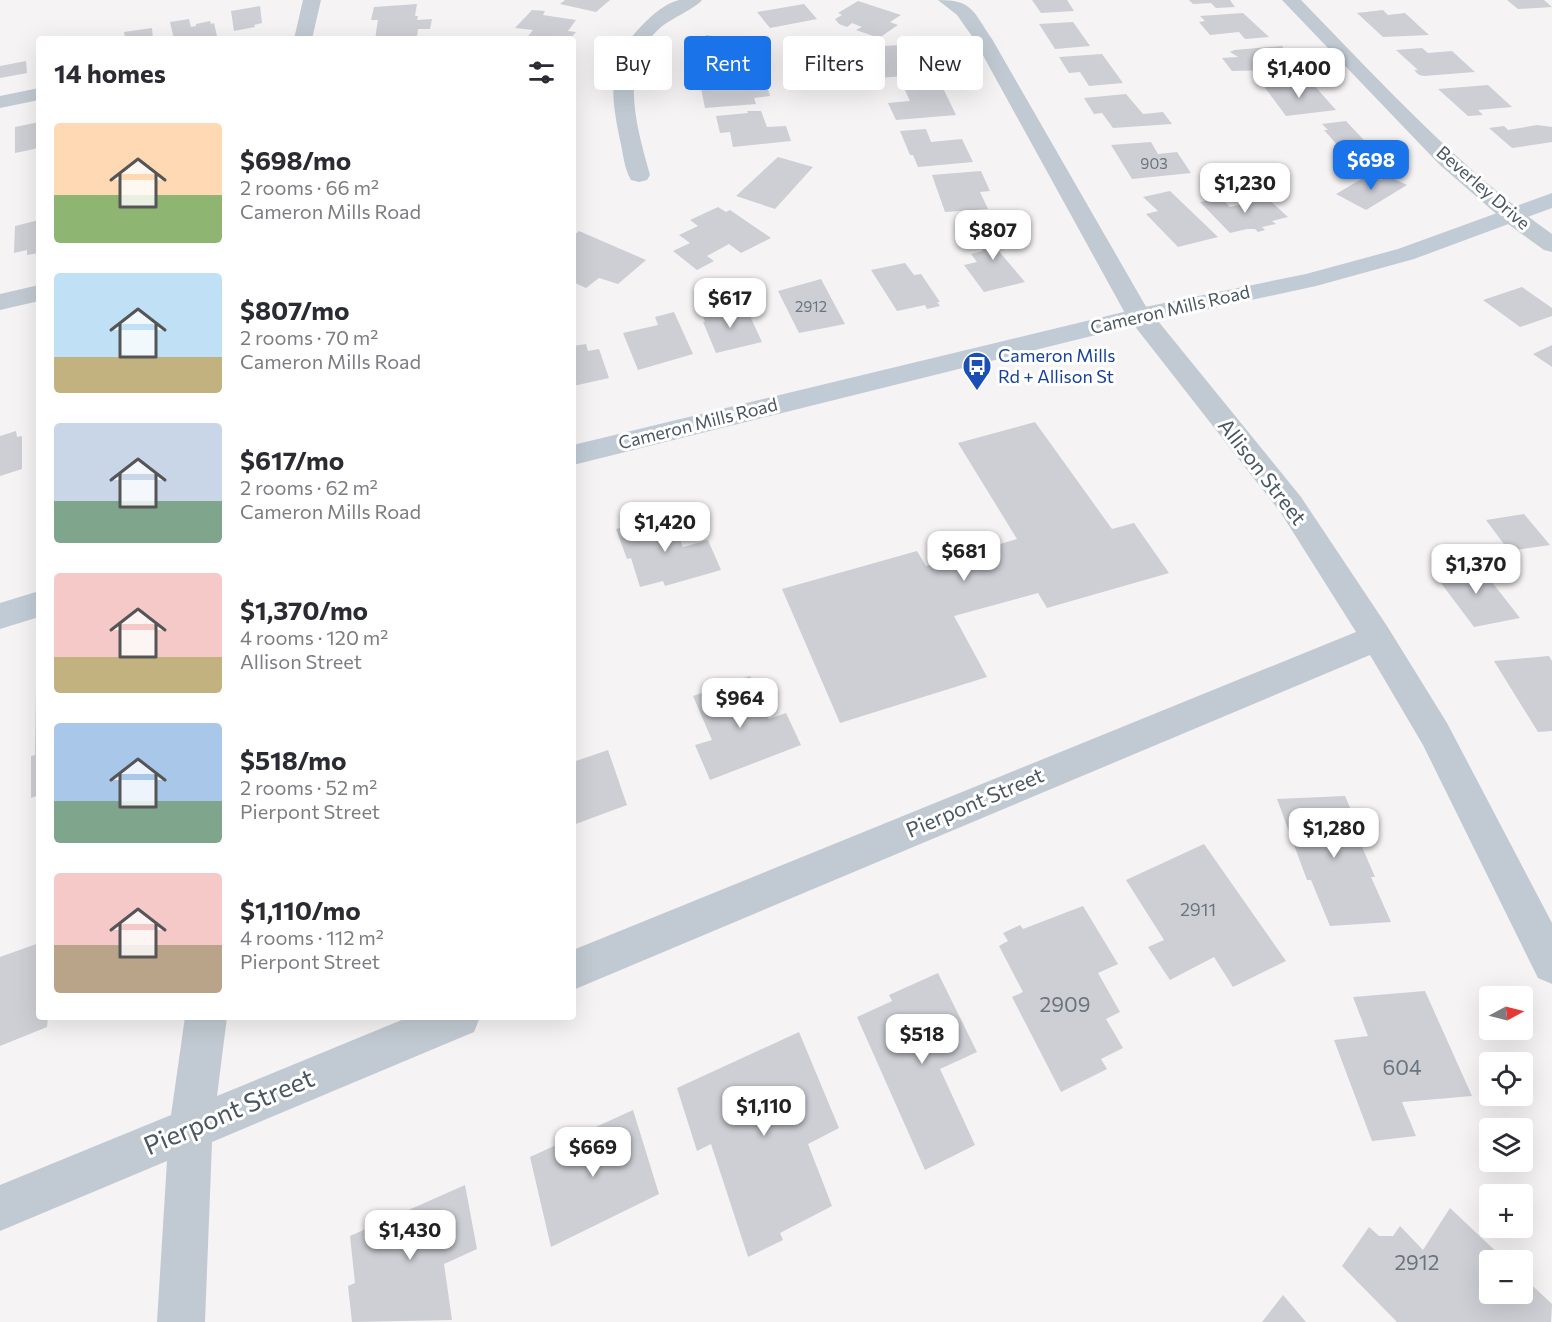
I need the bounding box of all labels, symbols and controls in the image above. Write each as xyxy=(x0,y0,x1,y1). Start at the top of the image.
chip: Buy xyxy=(594,36,672,90)
chip: Rent xyxy=(684,36,771,90)
chip: Filters xyxy=(783,36,885,90)
chip: New xyxy=(897,36,983,90)
pin: $1,400 xyxy=(1250,48,1348,99)
text: $1,400 xyxy=(1267,55,1331,79)
icon: filters xyxy=(525,56,558,89)
text: 14 homes xyxy=(54,57,166,88)
pin: $698 xyxy=(1335,140,1407,191)
street label: Beverley Drive xyxy=(1432,141,1535,234)
text: $698/mo xyxy=(240,144,351,175)
icon: home xyxy=(102,147,174,219)
text: $698 xyxy=(1347,147,1395,171)
house number: 903 xyxy=(1140,154,1168,172)
pin: $1,230 xyxy=(1196,163,1294,214)
text: $1,230 xyxy=(1214,170,1276,194)
text: 2 rooms · 66 m² xyxy=(240,175,379,199)
text: Cameron Mills Road xyxy=(240,199,421,223)
pin: $807 xyxy=(957,210,1029,261)
text: $807 xyxy=(969,217,1017,241)
pin: $617 xyxy=(694,278,766,329)
street label: Cameron Mills Road xyxy=(1088,280,1252,338)
text: $617 xyxy=(708,285,752,309)
text: $807/mo xyxy=(240,294,350,325)
icon: home xyxy=(102,297,174,369)
house number: 2912 xyxy=(795,297,827,315)
text: 2 rooms · 70 m² xyxy=(240,325,378,349)
place label: Cameron Mills Rd + Allison St xyxy=(998,344,1116,387)
text: Cameron Mills Road xyxy=(240,349,421,373)
bus stop icon: Cameron Mills Rd + Allison St xyxy=(961,350,993,392)
street label: Cameron Mills Road xyxy=(616,393,780,453)
street label: Allison Street xyxy=(1214,413,1312,529)
text: $617/mo xyxy=(240,444,344,475)
icon: home xyxy=(102,447,174,519)
text: 2 rooms · 62 m² xyxy=(240,475,378,499)
text: Cameron Mills Road xyxy=(240,499,421,523)
pin: $1,420 xyxy=(616,502,714,553)
text: $1,420 xyxy=(634,509,696,533)
pin: $681 xyxy=(928,531,1000,582)
text: $681 xyxy=(941,538,987,562)
pin: $1,370 xyxy=(1427,544,1525,595)
text: $1,370 xyxy=(1445,551,1507,575)
text: $1,370/mo xyxy=(240,594,368,625)
icon: home xyxy=(102,597,174,669)
text: 4 rooms · 120 m² xyxy=(240,625,388,649)
text: Allison Street xyxy=(240,649,362,673)
pin: $964 xyxy=(704,678,776,729)
text: $964 xyxy=(716,685,764,709)
text: $518/mo xyxy=(240,744,347,775)
icon: home xyxy=(102,747,174,819)
street label: Pierpont Street xyxy=(902,761,1047,842)
text: 2 rooms · 52 m² xyxy=(240,775,377,799)
text: Pierpont Street xyxy=(240,799,380,823)
pin: $1,280 xyxy=(1285,808,1383,859)
text: $1,280 xyxy=(1303,815,1365,839)
text: $1,110/mo xyxy=(240,894,361,925)
icon: home xyxy=(102,897,174,969)
house number: 2911 xyxy=(1180,898,1216,920)
text: 4 rooms · 112 m² xyxy=(240,925,384,949)
text: Pierpont Street xyxy=(240,949,380,973)
north arrow xyxy=(1479,986,1533,1040)
map controls xyxy=(1479,986,1533,1304)
house number: 2909 xyxy=(1040,991,1090,1016)
pin: $518 xyxy=(886,1014,958,1065)
text: $518 xyxy=(900,1021,944,1045)
button: locate xyxy=(1479,1052,1533,1106)
house number: 604 xyxy=(1382,1054,1422,1079)
street label: Pierpont Street xyxy=(139,1061,318,1160)
pin: $1,110 xyxy=(715,1086,813,1137)
text: $1,110 xyxy=(736,1093,792,1117)
button: layers xyxy=(1479,1118,1533,1172)
pin: $669 xyxy=(557,1127,629,1178)
text: $669 xyxy=(569,1134,617,1158)
button: + xyxy=(1479,1184,1533,1238)
pin: $1,430 xyxy=(361,1210,459,1261)
text: $1,430 xyxy=(379,1217,441,1241)
house number: 2912 xyxy=(1395,1249,1439,1274)
button: − xyxy=(1479,1250,1533,1304)

